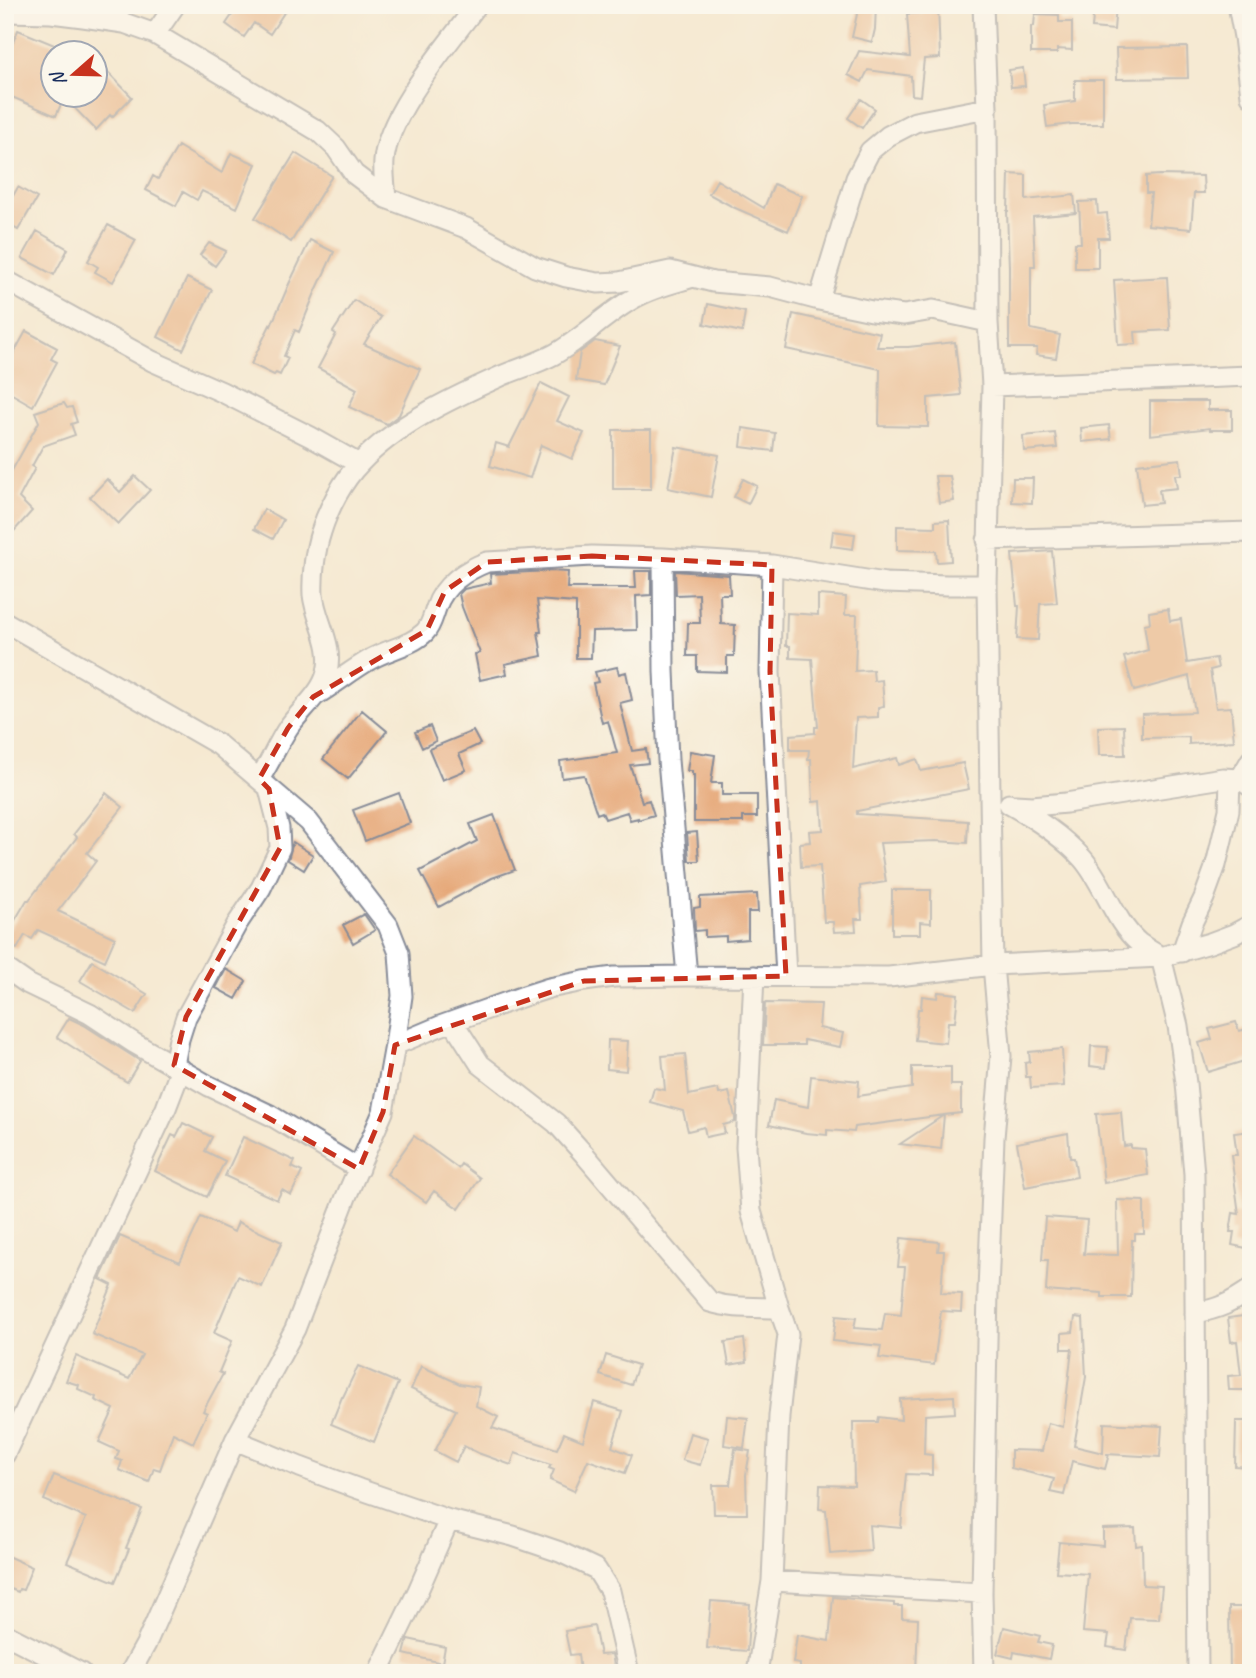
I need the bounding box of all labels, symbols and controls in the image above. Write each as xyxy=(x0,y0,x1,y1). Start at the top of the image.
north arrow xyxy=(38,38,108,108)
text: N xyxy=(45,67,72,89)

